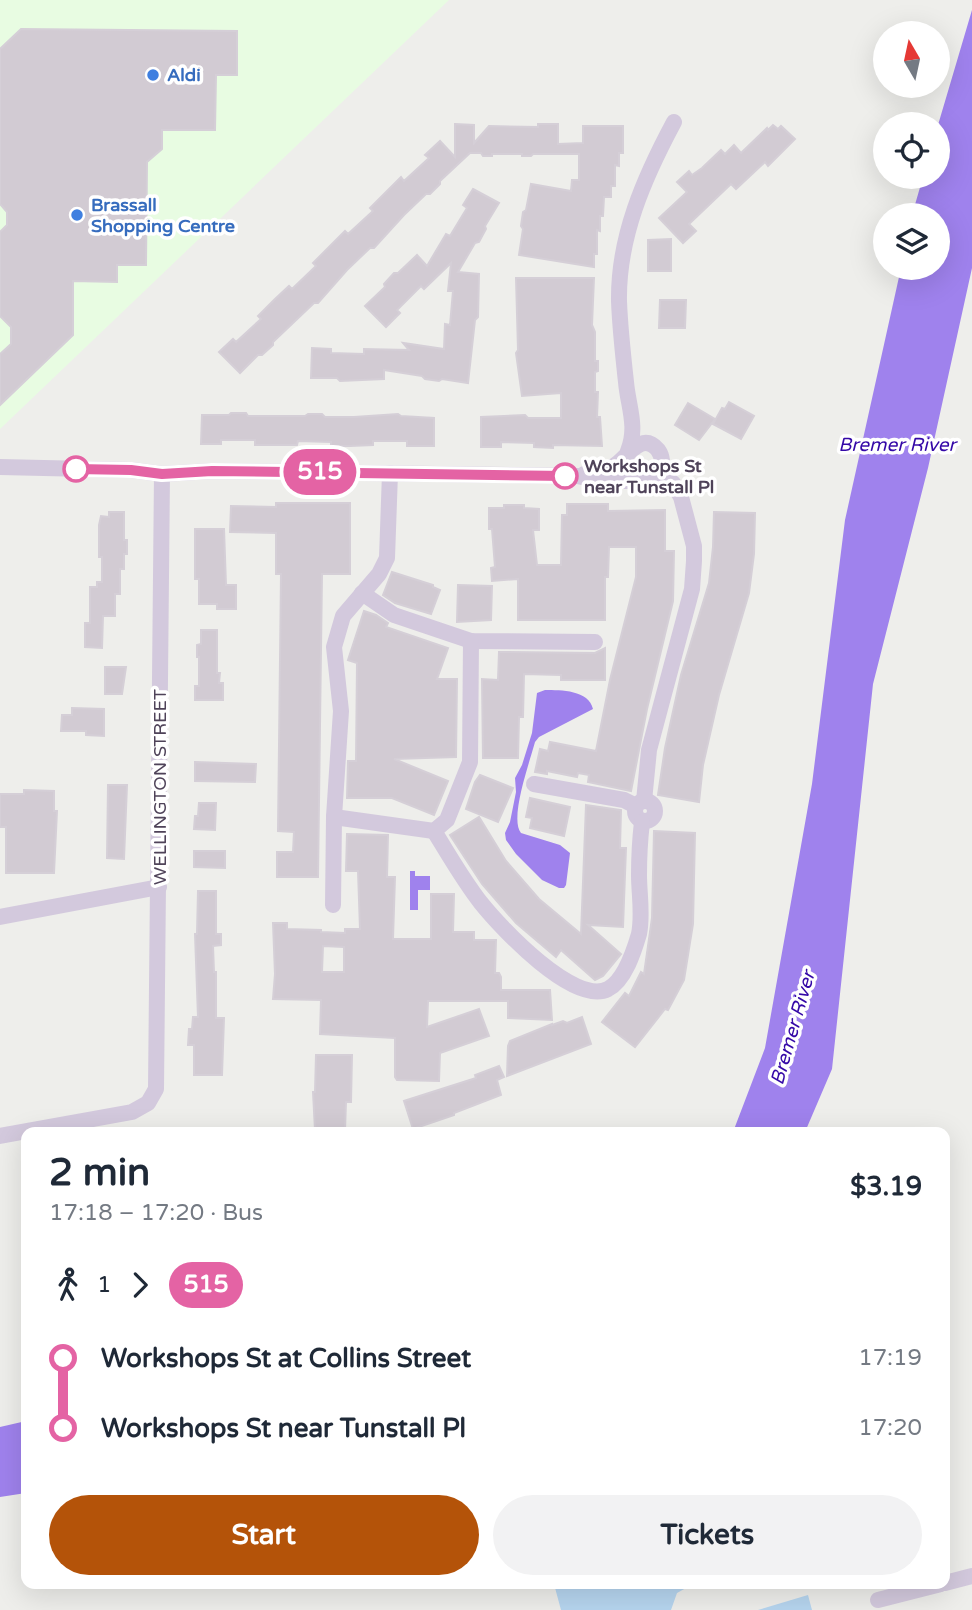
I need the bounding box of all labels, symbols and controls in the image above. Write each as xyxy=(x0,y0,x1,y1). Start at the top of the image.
north arrow xyxy=(873,21,950,98)
map controls xyxy=(873,21,950,280)
place label: Aldi xyxy=(167,64,201,86)
marker: Aldi xyxy=(145,67,161,83)
button: locate xyxy=(873,112,950,189)
place label: Brassall Shopping Centre xyxy=(91,194,235,237)
button: layers xyxy=(873,203,950,280)
marker: Brassall Shopping Centre xyxy=(69,207,85,223)
water label: Bremer River xyxy=(838,434,958,456)
line badge: 515 xyxy=(280,449,360,495)
place label: Workshops St near Tunstall Pl xyxy=(584,455,714,498)
unlabelled marker xyxy=(63,456,89,482)
text: 515 xyxy=(297,457,343,486)
marker: Workshops St near Tunstall Pl xyxy=(552,463,578,489)
street label: WELLINGTON STREET xyxy=(149,689,171,885)
water label: Bremer River xyxy=(766,966,821,1087)
text: 2 min xyxy=(49,1150,150,1196)
text: $3.19 xyxy=(850,1171,922,1202)
text: 17:18 – 17:20 · Bus xyxy=(49,1199,263,1227)
icon: walk xyxy=(49,1266,87,1304)
icon: forward xyxy=(121,1266,159,1304)
text: 515 xyxy=(183,1270,229,1299)
text: 1 xyxy=(97,1271,111,1299)
text: Workshops St at Collins Street xyxy=(101,1343,471,1374)
text: 17:19 xyxy=(858,1344,922,1372)
text: Workshops St near Tunstall Pl xyxy=(101,1413,466,1444)
text: 17:20 xyxy=(858,1414,922,1442)
button: Start xyxy=(49,1495,479,1575)
button: Tickets xyxy=(493,1495,922,1575)

